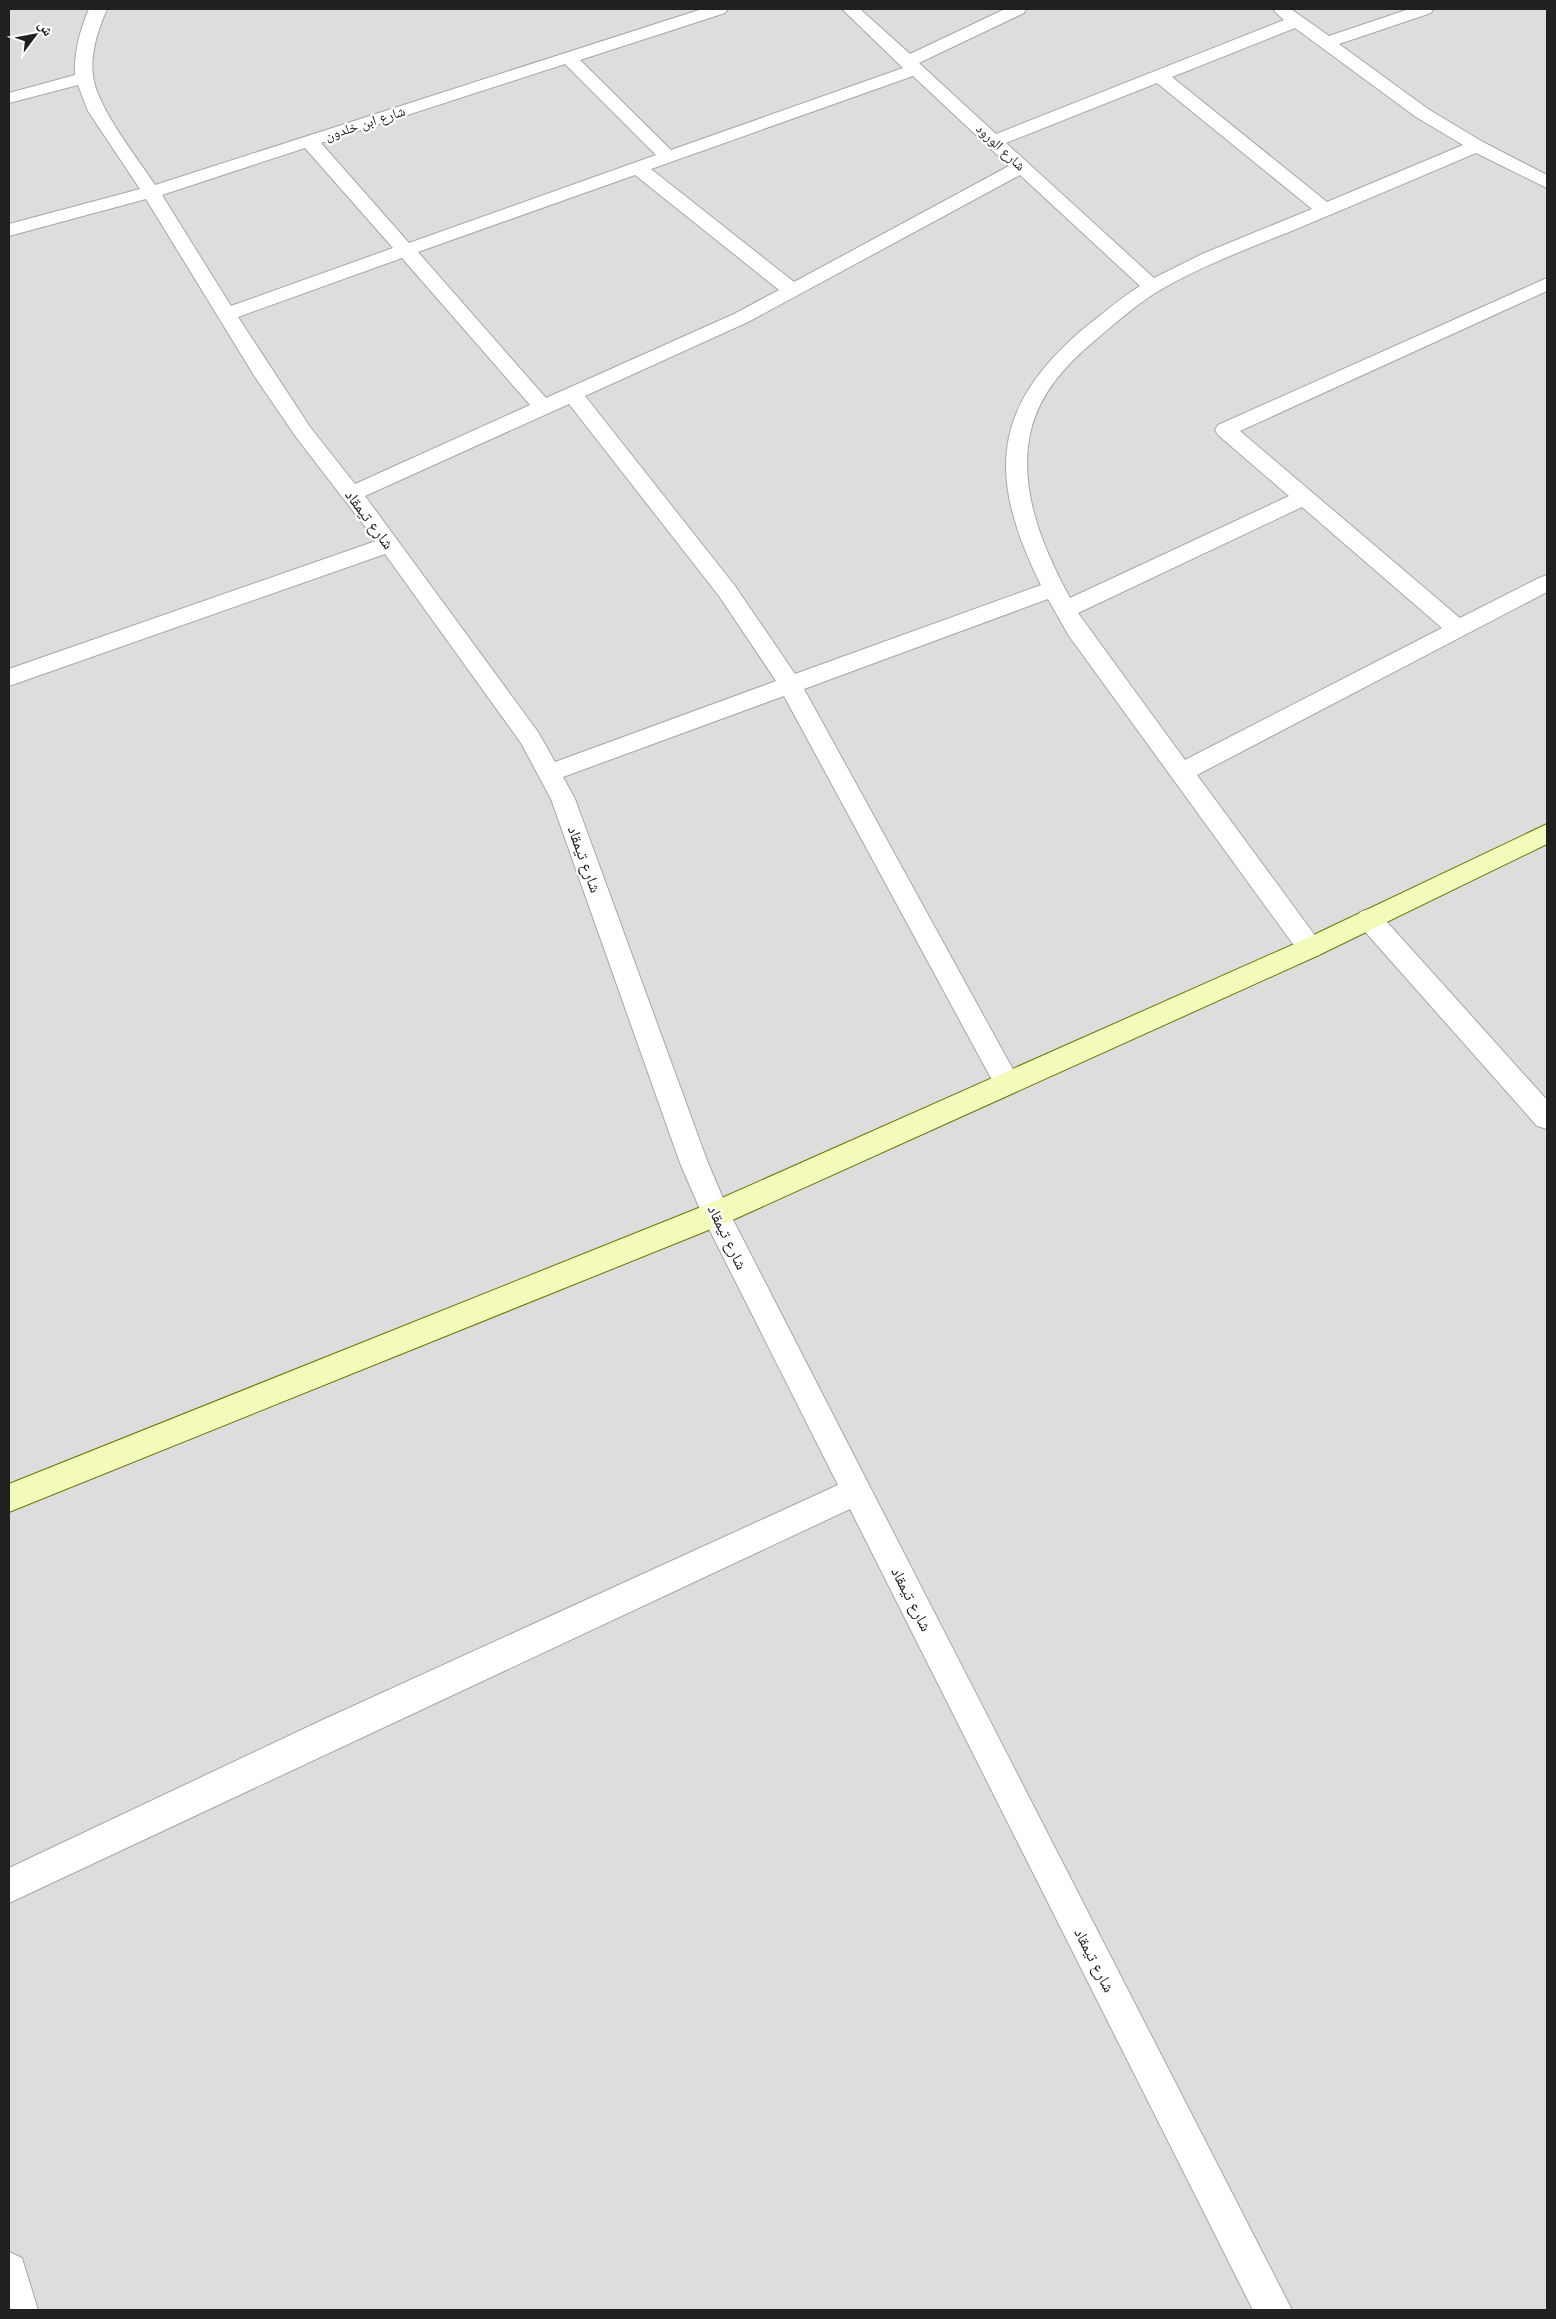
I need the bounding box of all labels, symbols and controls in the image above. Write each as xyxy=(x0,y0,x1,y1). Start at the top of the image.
north arrow xyxy=(10,10,60,60)
text: ش xyxy=(34,17,58,39)
street label: شارع ابن خلدون xyxy=(322,102,408,145)
street label: شارع الورود xyxy=(972,120,1030,175)
street label: شارع تيمقاد xyxy=(340,485,399,553)
street label: شارع تيمقاد xyxy=(563,823,606,895)
street label: شارع تيمقاد xyxy=(703,1201,752,1273)
street label: شارع تيمقاد xyxy=(886,1563,937,1635)
street label: شارع تيمقاد xyxy=(1069,1924,1120,1996)

